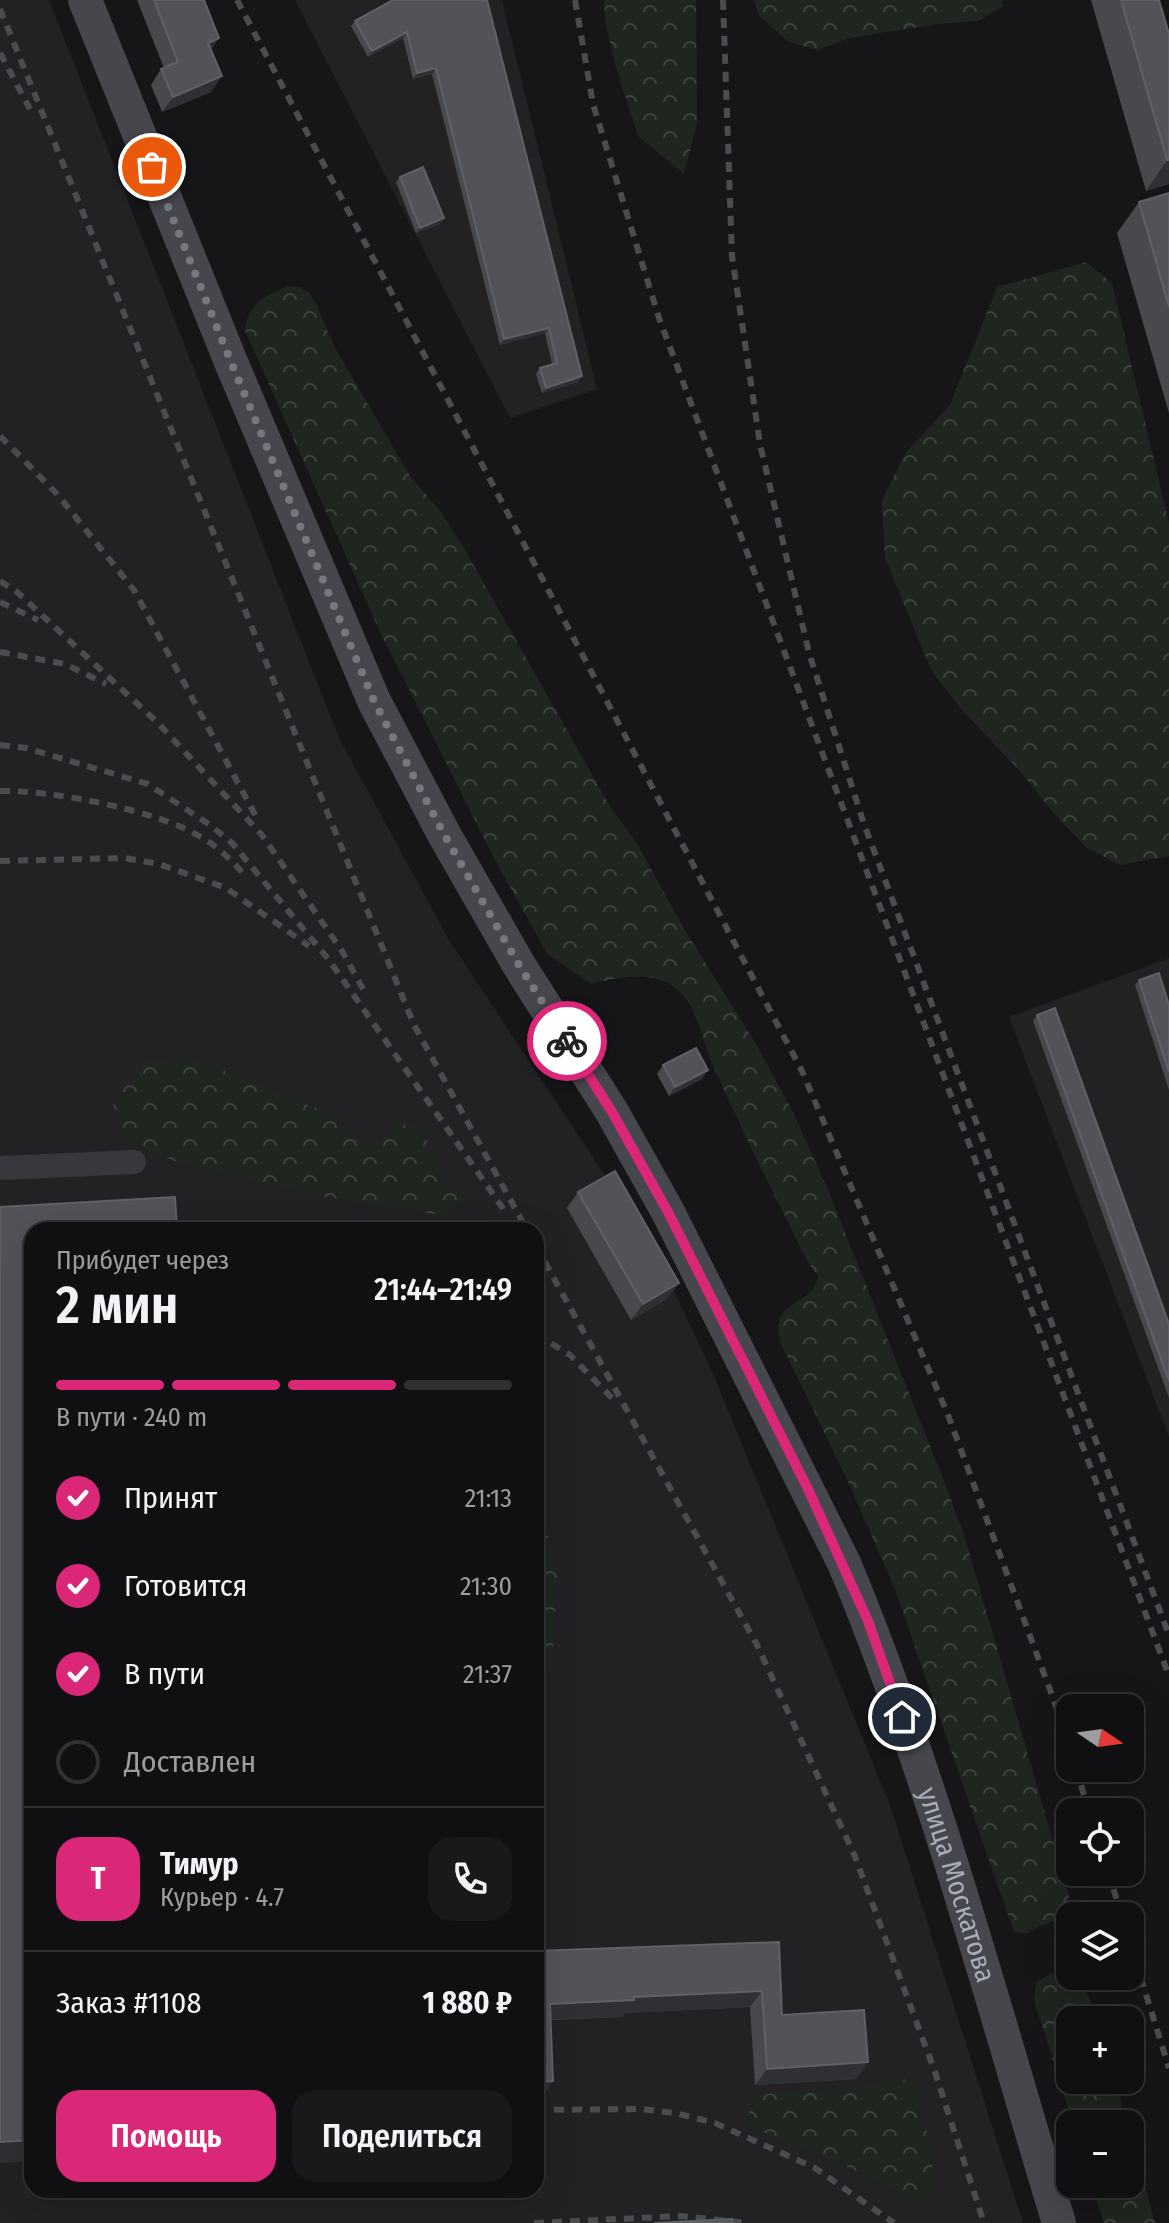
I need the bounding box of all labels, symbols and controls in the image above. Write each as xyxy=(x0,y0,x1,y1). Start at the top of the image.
pin xyxy=(118,133,186,201)
icon: bag xyxy=(130,145,174,189)
courier xyxy=(527,1001,607,1081)
icon: bike xyxy=(545,1019,589,1063)
text: Прибудет через xyxy=(56,1245,229,1276)
text: 21:44–21:49 xyxy=(374,1272,512,1308)
text: 2 мин xyxy=(56,1274,179,1337)
text: В пути · 240 m xyxy=(56,1402,207,1433)
icon: check xyxy=(56,1476,100,1520)
text: Принят xyxy=(124,1480,217,1516)
text: 21:13 xyxy=(465,1483,512,1514)
icon: check xyxy=(56,1564,100,1608)
text: Готовится xyxy=(124,1568,247,1604)
text: 21:30 xyxy=(460,1571,512,1602)
icon: check xyxy=(56,1652,100,1696)
text: В пути xyxy=(124,1656,205,1692)
text: 21:37 xyxy=(463,1659,512,1690)
pin xyxy=(868,1683,936,1751)
north arrow xyxy=(1056,1694,1144,1782)
map controls xyxy=(1056,1694,1144,2198)
icon: home xyxy=(880,1695,924,1739)
text: Доставлен xyxy=(124,1744,256,1780)
street label: улица Москатова xyxy=(911,1783,1003,1986)
button: locate xyxy=(1056,1798,1144,1886)
button: phone xyxy=(428,1837,512,1921)
text: Тимур xyxy=(160,1846,239,1882)
text: Т xyxy=(91,1861,105,1897)
text: Курьер · 4.7 xyxy=(160,1882,284,1913)
button: layers xyxy=(1056,1902,1144,1990)
text: Заказ #1108 xyxy=(56,1985,201,2021)
text: 1 880 ₽ xyxy=(423,1985,512,2021)
button: + xyxy=(1056,2006,1144,2094)
button: Помощь xyxy=(56,2090,276,2182)
button: Поделиться xyxy=(292,2090,512,2182)
button: − xyxy=(1056,2110,1144,2198)

